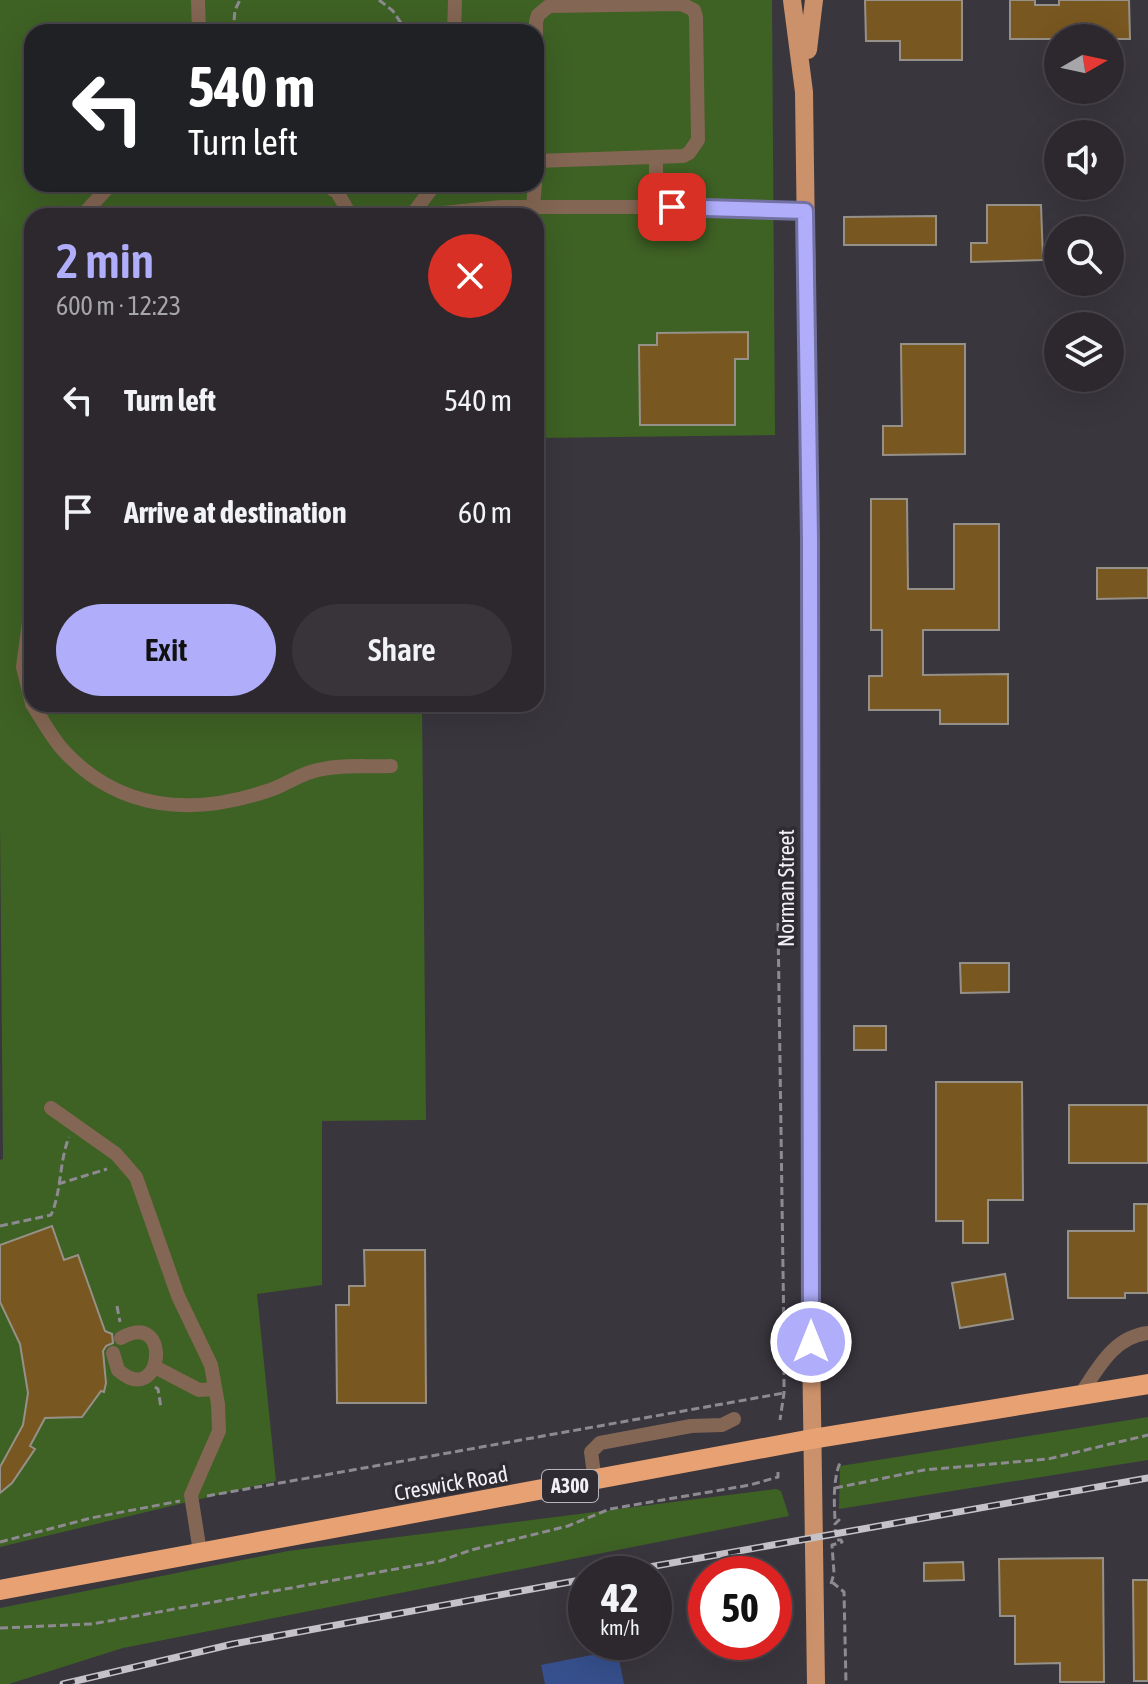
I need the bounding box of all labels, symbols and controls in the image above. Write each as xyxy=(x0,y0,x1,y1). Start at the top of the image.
north arrow xyxy=(1044,24,1124,104)
map controls xyxy=(1044,24,1124,392)
text: 540 m xyxy=(188,55,315,119)
icon: left xyxy=(56,56,160,160)
button: sound xyxy=(1044,120,1124,200)
text: Turn left xyxy=(188,121,298,163)
pin xyxy=(638,173,706,241)
icon: arrive xyxy=(650,185,694,229)
button: search xyxy=(1044,216,1124,296)
text: 2 min xyxy=(56,233,154,288)
button: close xyxy=(428,234,512,318)
text: 600 m · 12:23 xyxy=(56,291,181,321)
button: layers xyxy=(1044,312,1124,392)
icon: left xyxy=(56,378,100,422)
text: Turn left xyxy=(124,383,216,417)
text: 540 m xyxy=(444,383,512,417)
icon: arrive xyxy=(56,490,100,534)
text: Arrive at destination xyxy=(124,495,346,529)
text: 60 m xyxy=(458,495,512,529)
button: Exit xyxy=(56,604,276,696)
button: Share xyxy=(292,604,512,696)
street label: Norman Street xyxy=(773,829,799,947)
position arrow xyxy=(769,1300,853,1384)
street label: Creswick Road xyxy=(392,1460,510,1506)
road number: A300 xyxy=(542,1470,598,1502)
speed limit sign: 50 xyxy=(688,1556,792,1660)
text: 42 xyxy=(601,1575,639,1620)
text: km/h xyxy=(600,1616,640,1639)

